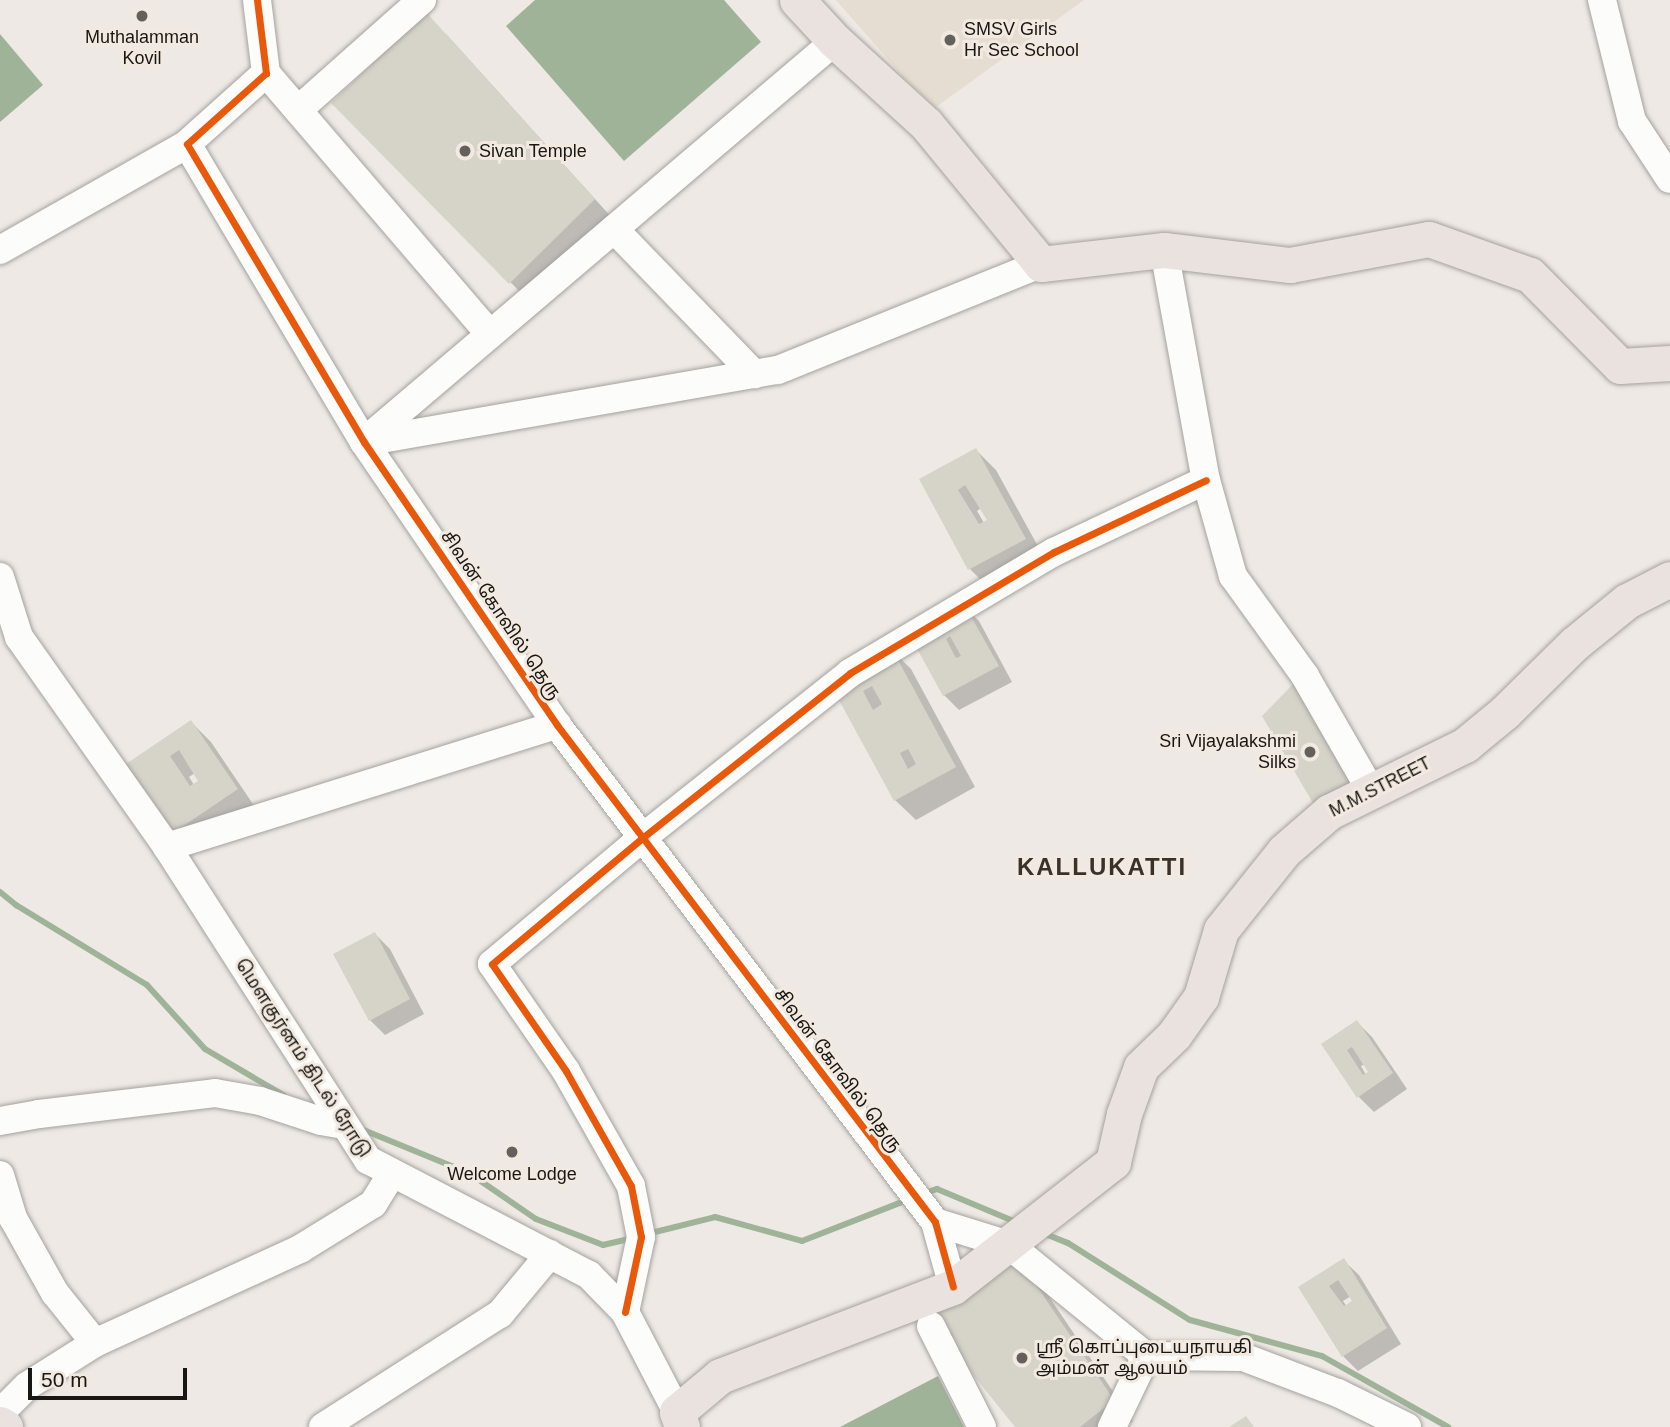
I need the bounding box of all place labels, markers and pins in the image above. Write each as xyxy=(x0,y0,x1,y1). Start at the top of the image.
marker: Muthalamman Kovil xyxy=(134,8,150,24)
place label: SMSV Girls Hr Sec School xyxy=(964,19,1079,61)
place label: Muthalamman Kovil xyxy=(85,27,199,70)
marker: SMSV Girls Hr Sec School xyxy=(942,32,958,48)
place label: Sivan Temple xyxy=(479,140,587,162)
marker: Sivan Temple xyxy=(457,143,473,159)
place label: Sri Vijayalakshmi Silks xyxy=(1159,731,1296,774)
marker: Sri Vijayalakshmi Silks xyxy=(1302,744,1318,760)
marker: Welcome Lodge xyxy=(504,1144,520,1160)
place label: Welcome Lodge xyxy=(447,1163,577,1185)
place label: ஸ்ரீ கொப்புடையநாயகி அம்மன் ஆலயம் xyxy=(1036,1337,1252,1380)
marker: ஸ்ரீ கொப்புடையநாயகி அம்மன் ஆலயம் xyxy=(1014,1350,1030,1366)

